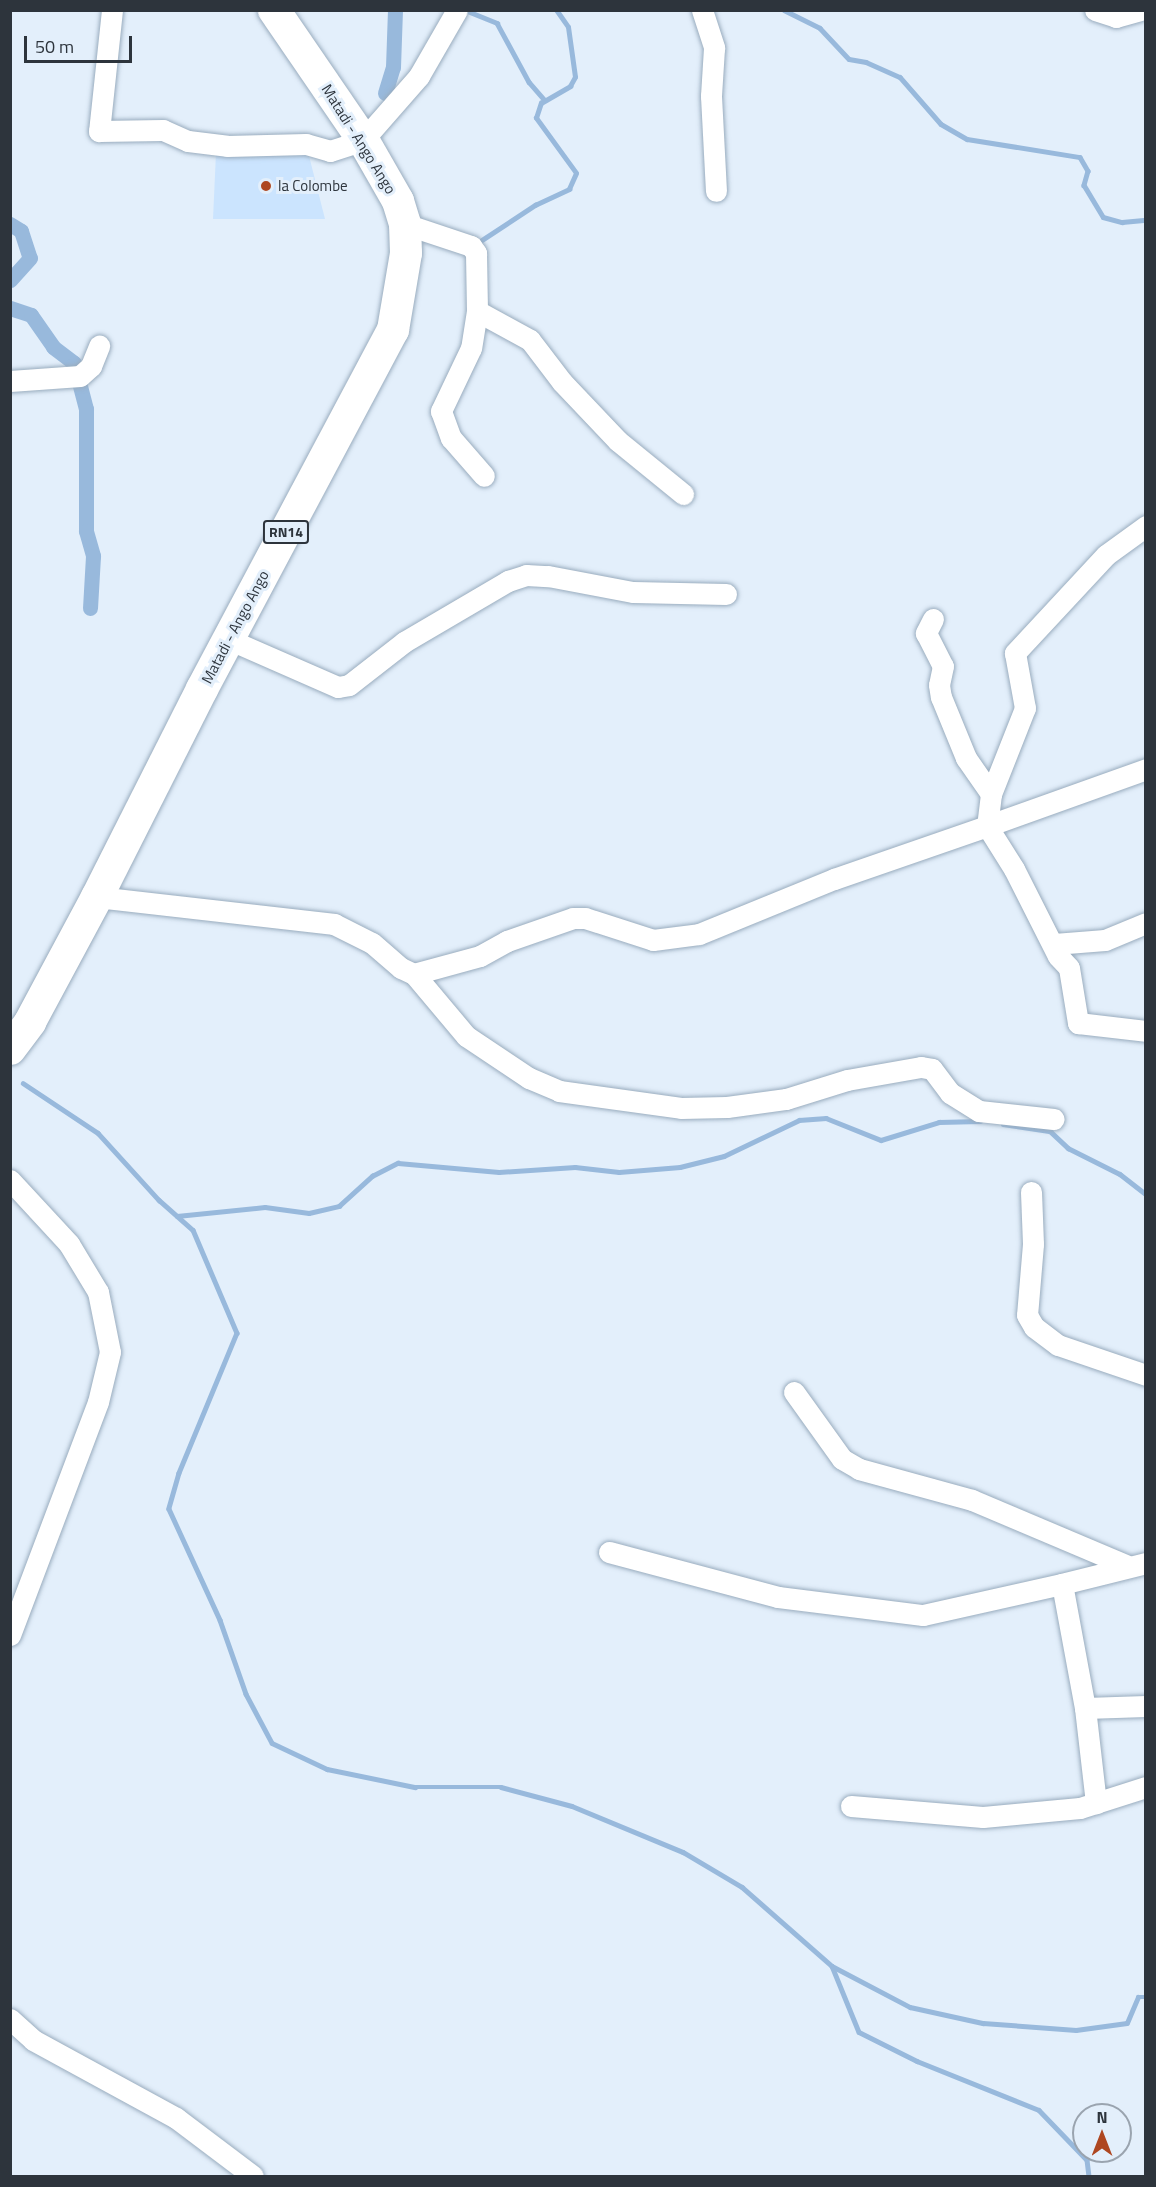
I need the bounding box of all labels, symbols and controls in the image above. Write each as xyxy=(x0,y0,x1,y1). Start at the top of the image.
scale bar xyxy=(27,24,135,62)
text: 50 m xyxy=(35,33,74,60)
street label: Matadi - Ango Ango xyxy=(318,81,400,197)
place label: la Colombe xyxy=(278,177,348,195)
marker: la Colombe xyxy=(259,179,273,193)
road number: RN14 xyxy=(262,521,310,543)
street label: Matadi - Ango Ango xyxy=(198,567,272,687)
north arrow xyxy=(1072,2103,1132,2163)
text: N xyxy=(1096,2105,1108,2129)

